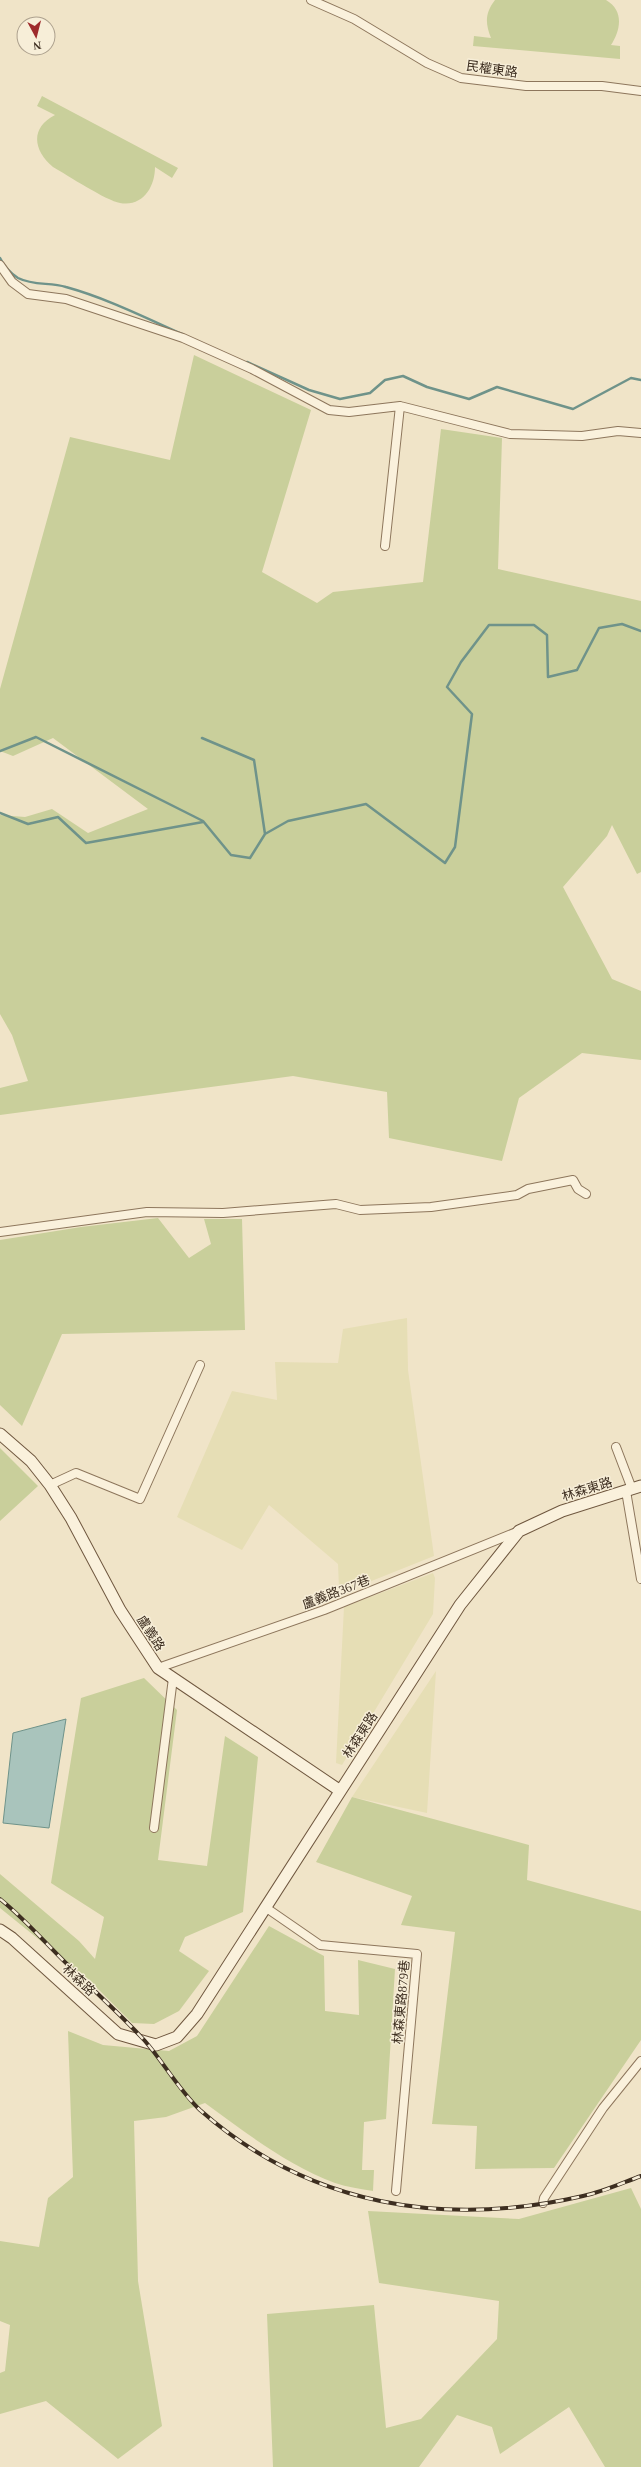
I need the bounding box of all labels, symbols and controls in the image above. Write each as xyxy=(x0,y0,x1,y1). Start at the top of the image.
north arrow xyxy=(16,16,56,56)
text: N xyxy=(32,39,42,52)
street label: 民權東路 xyxy=(465,58,519,80)
street label: 林森東路 xyxy=(560,1474,614,1504)
street label: 盧義路367巷 xyxy=(300,1572,372,1612)
street label: 盧義路 xyxy=(134,1613,168,1653)
street label: 林森東路 xyxy=(340,1709,380,1761)
street label: 林森東路879巷 xyxy=(390,1959,412,2045)
street label: 林森路 xyxy=(60,1961,98,1999)

